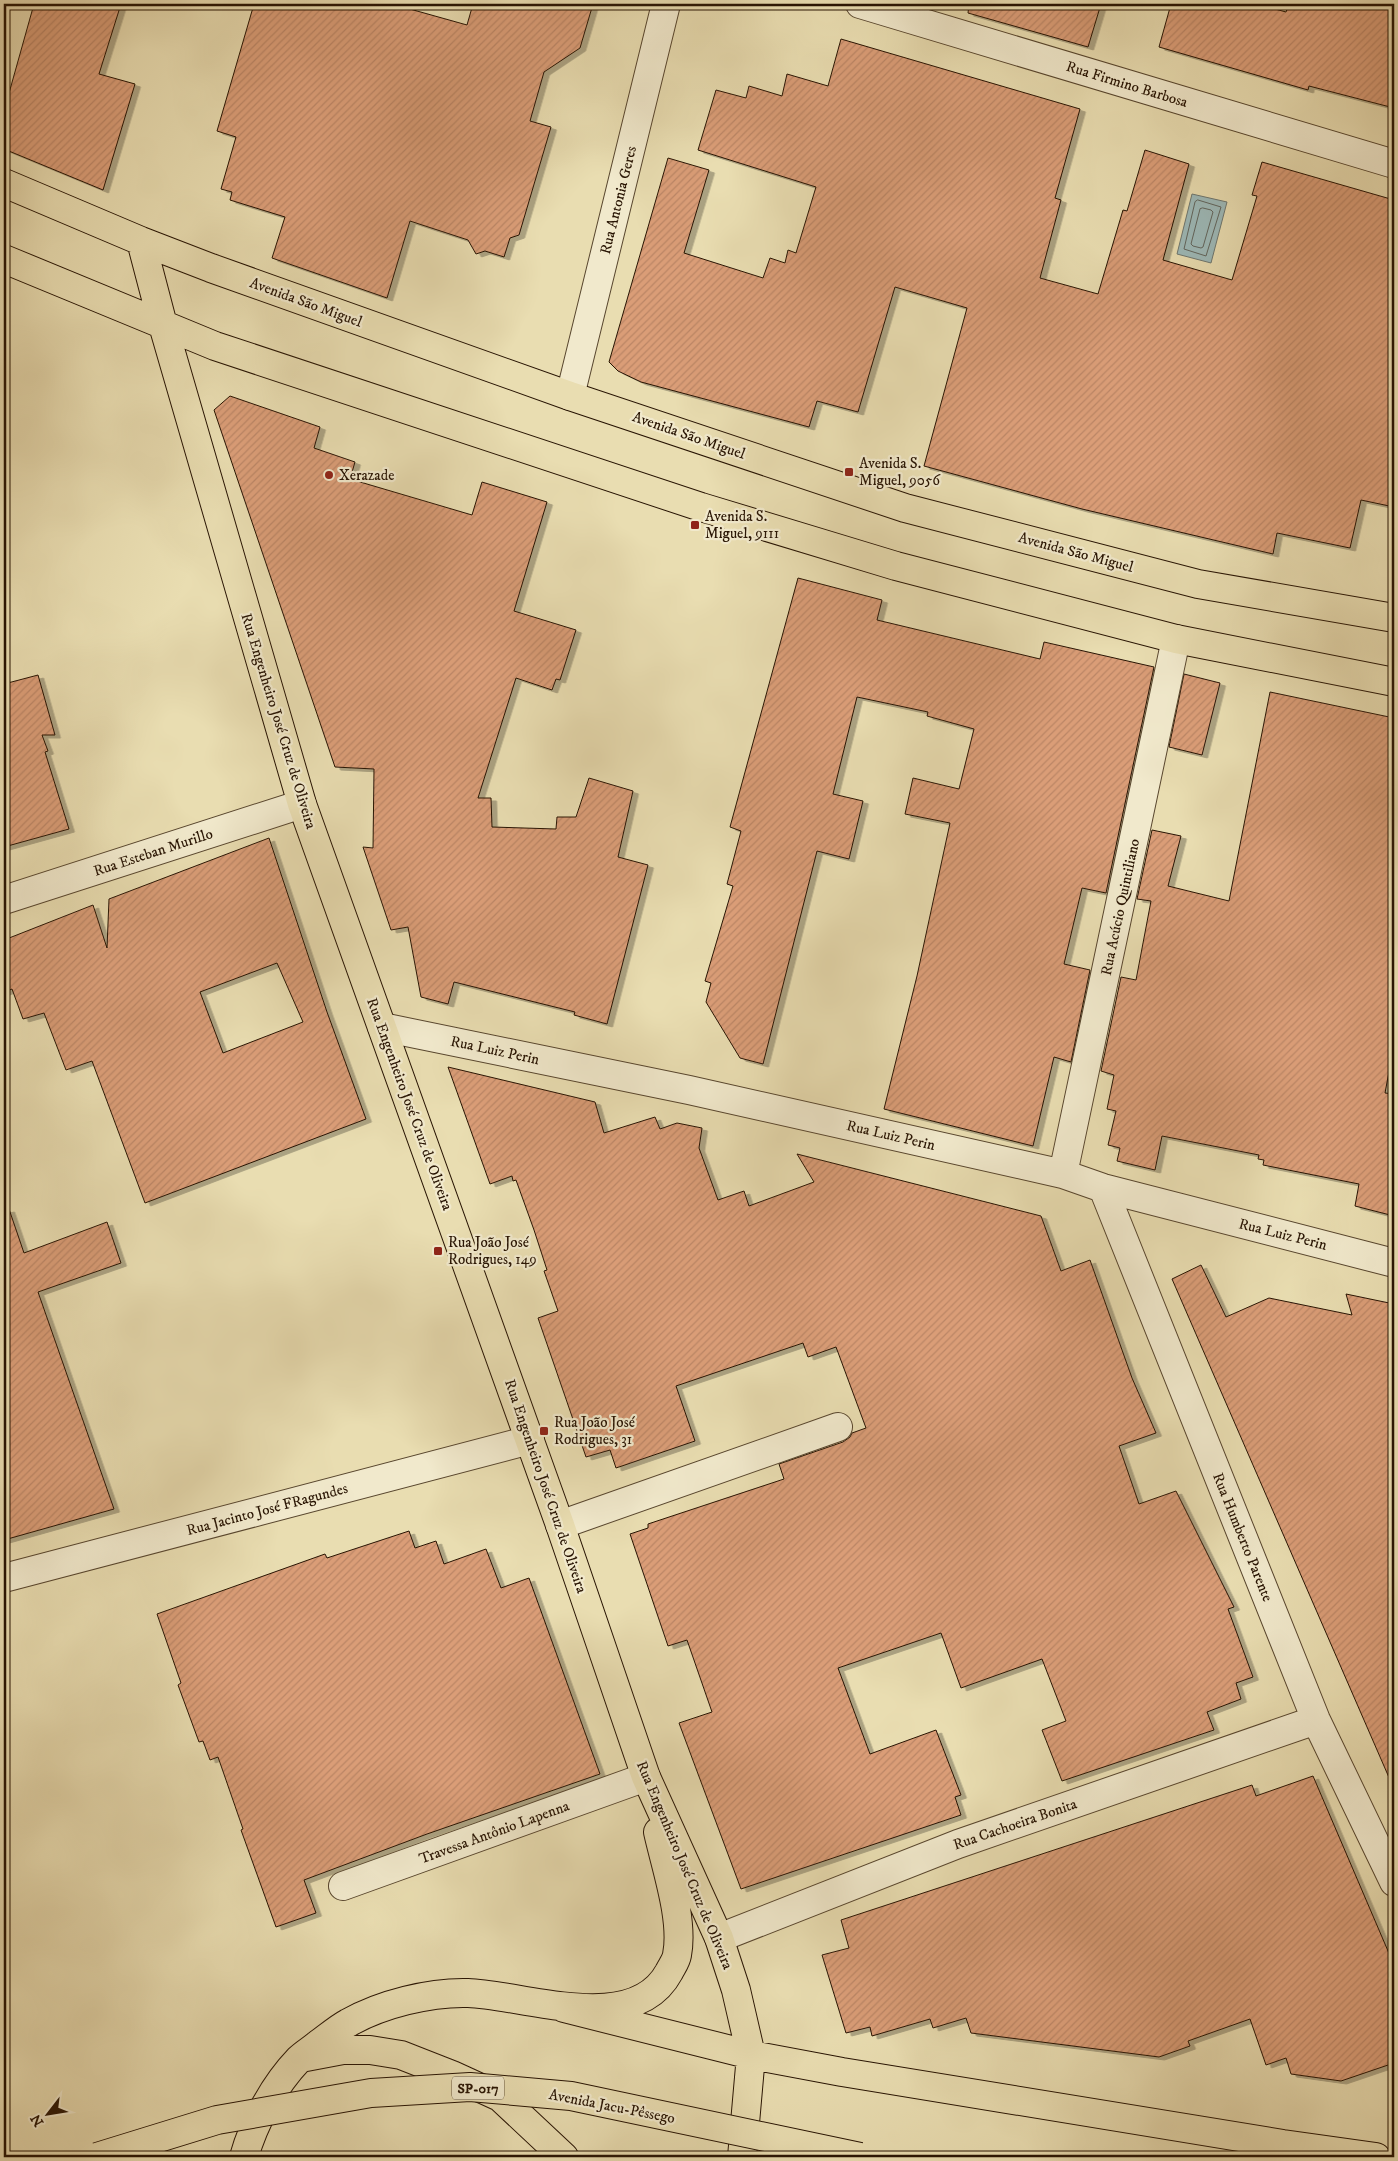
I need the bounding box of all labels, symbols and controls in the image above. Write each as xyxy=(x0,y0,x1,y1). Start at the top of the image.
street label: Rua Firmino Barbosa xyxy=(1064,57,1190,112)
street label: Rua Antonia Geres xyxy=(596,144,641,256)
street label: Avenida São Miguel xyxy=(247,273,365,332)
street label: Avenida São Miguel xyxy=(630,407,748,464)
place label: Avenida S. Miguel, 9056 xyxy=(859,454,941,490)
place label: Xerazade xyxy=(339,466,394,485)
marker: Avenida S. Miguel, 9056 xyxy=(843,466,855,478)
marker: Xerazade xyxy=(323,469,335,481)
place label: Avenida S. Miguel, 9111 xyxy=(705,507,779,543)
marker: Avenida S. Miguel, 9111 xyxy=(689,519,701,531)
street label: Avenida São Miguel xyxy=(1016,528,1136,577)
street label: Rua Engenheiro José Cruz de Oliveira xyxy=(237,611,321,832)
street label: Rua Esteban Murillo xyxy=(91,824,215,881)
street label: Rua Acúcio Quintiliano xyxy=(1097,837,1144,977)
street label: Rua Engenheiro José Cruz de Oliveira xyxy=(362,995,457,1214)
street label: Rua Luiz Perin xyxy=(449,1032,541,1069)
street label: Rua Luiz Perin xyxy=(845,1116,937,1155)
street label: Rua Luiz Perin xyxy=(1237,1214,1329,1255)
place label: Rua João José Rodrigues, 149 xyxy=(448,1233,537,1269)
marker: Rua João José Rodrigues, 149 xyxy=(432,1245,444,1257)
street label: Rua Engenheiro José Cruz de Oliveira xyxy=(500,1377,591,1596)
place label: Rua João José Rodrigues, 31 xyxy=(554,1413,636,1449)
marker: Rua João José Rodrigues, 31 xyxy=(538,1425,550,1437)
street label: Rua Humberto Parente xyxy=(1208,1470,1277,1604)
street label: Rua Jacinto José FRagundes xyxy=(184,1479,350,1540)
street label: Rua Engenheiro José Cruz de Oliveira xyxy=(632,1758,737,1973)
street label: Rua Cachoeira Bonita xyxy=(951,1794,1080,1855)
street label: Travessa Antônio Lapenna xyxy=(416,1796,573,1869)
road number: SP-017 xyxy=(452,2076,504,2100)
street label: Avenida Jacu-Pêssego xyxy=(547,2085,677,2128)
north arrow xyxy=(22,2088,72,2138)
text: N xyxy=(27,2110,48,2130)

